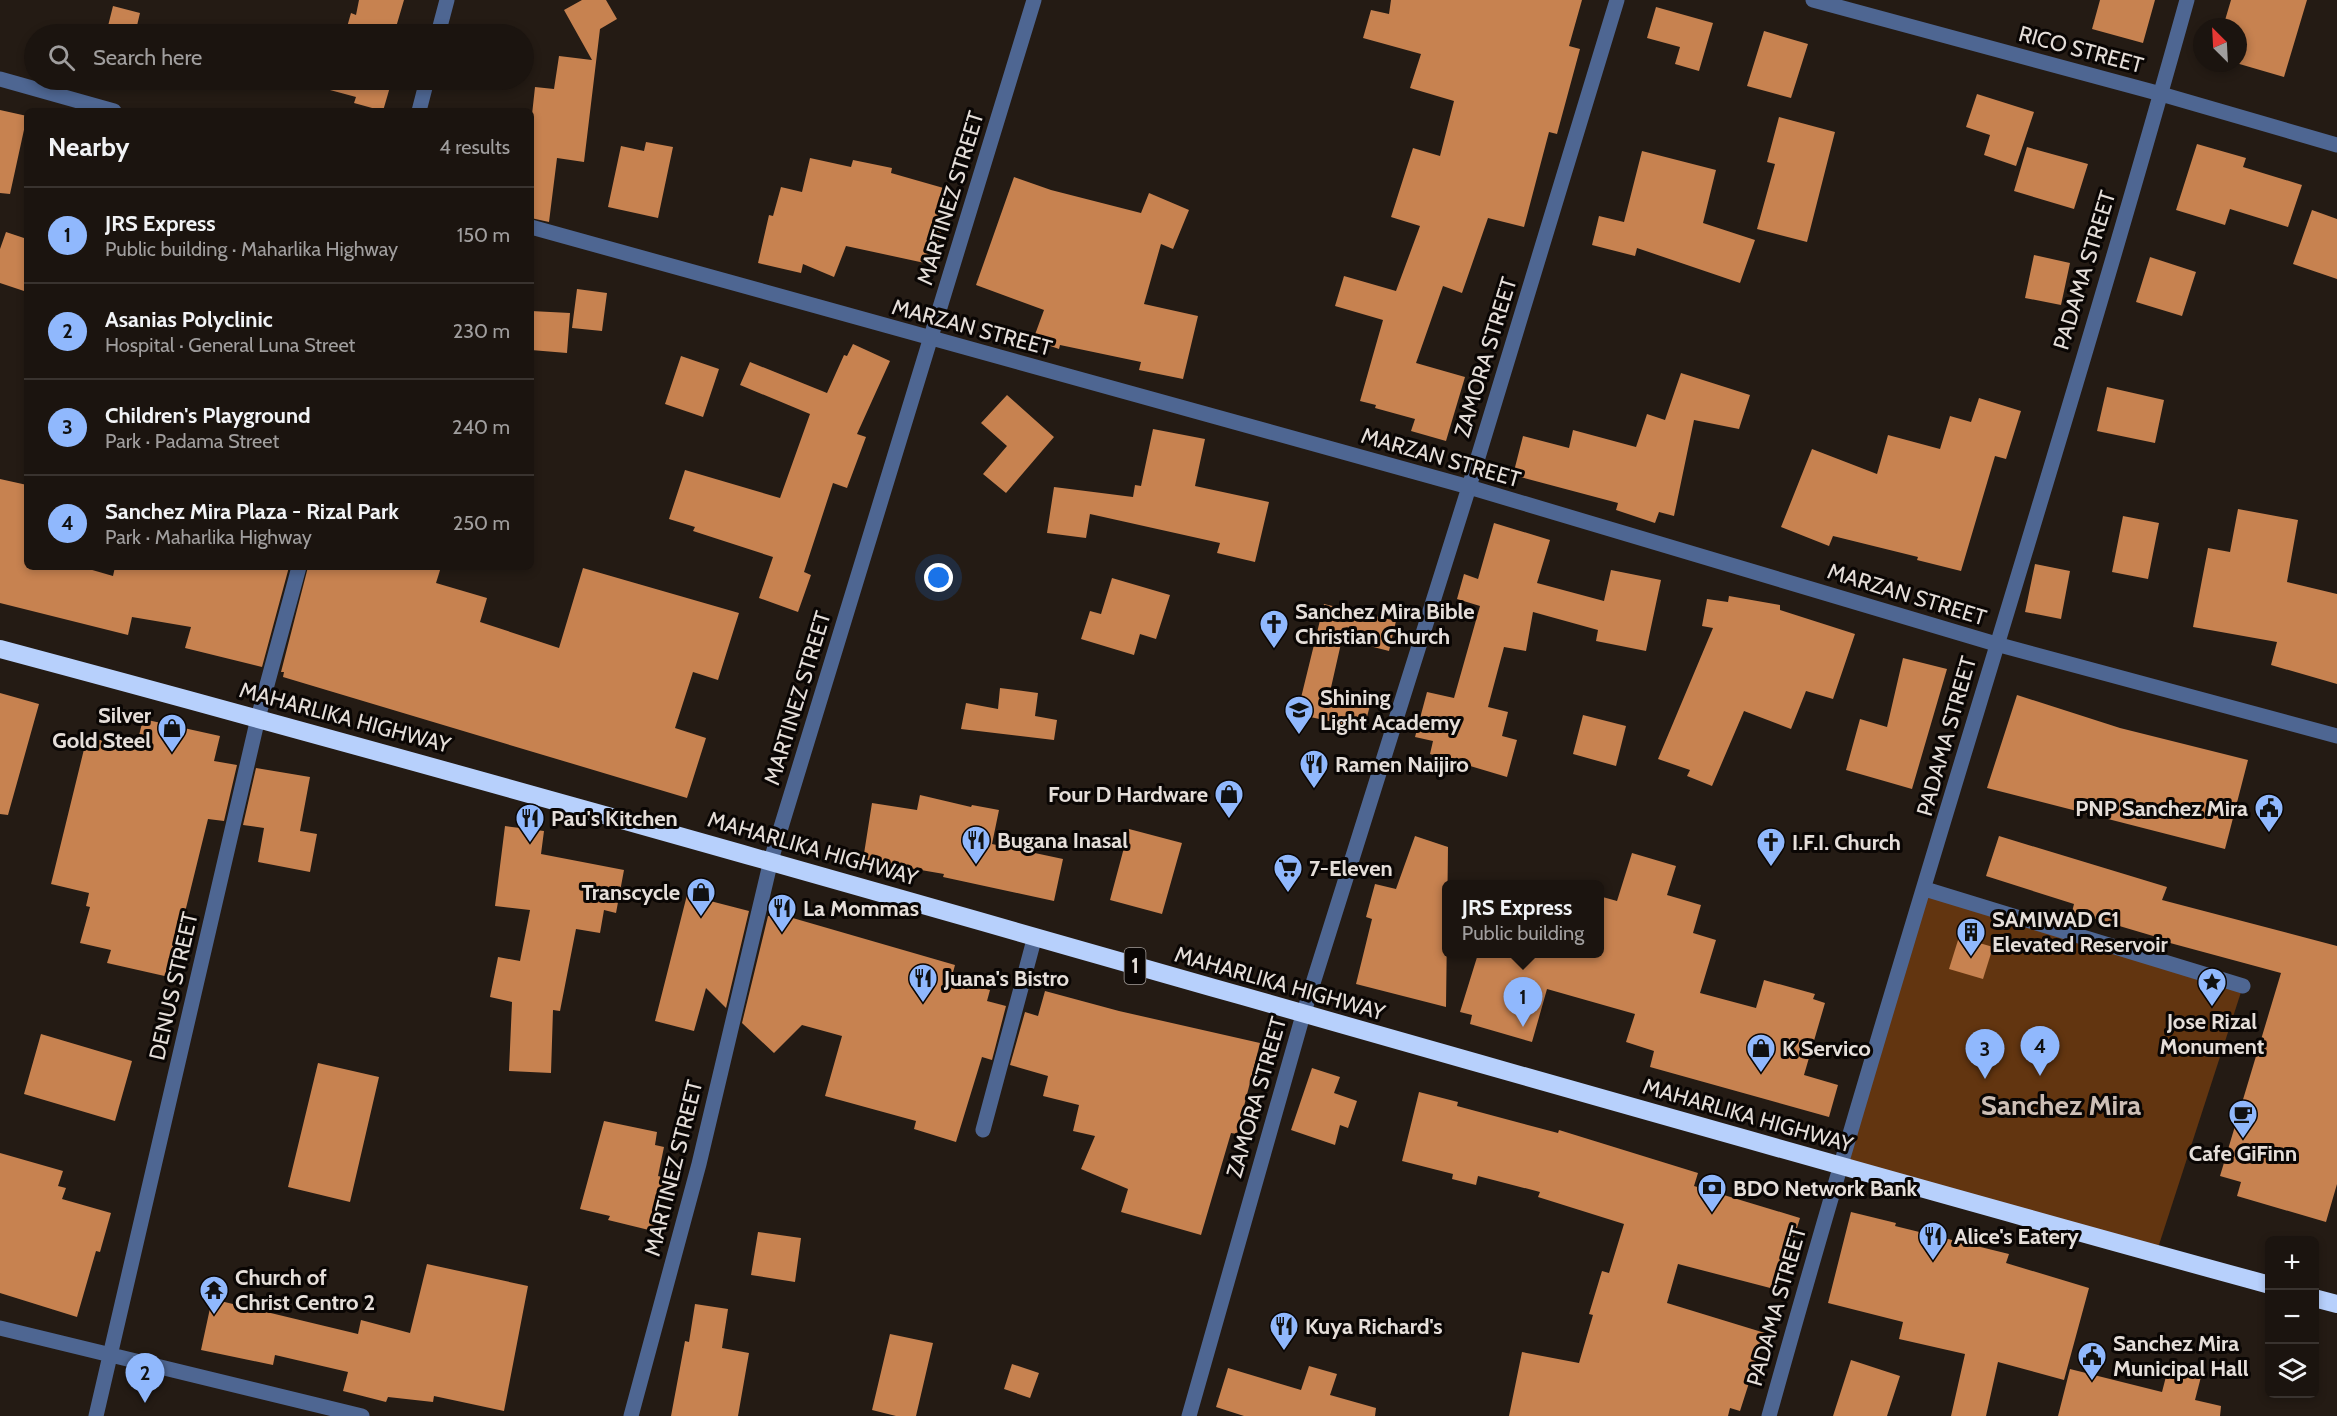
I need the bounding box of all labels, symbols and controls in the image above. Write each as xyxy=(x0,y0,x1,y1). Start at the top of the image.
north arrow xyxy=(2193,18,2247,72)
street label: RICO STREET xyxy=(2016,20,2146,79)
search box xyxy=(24,24,534,90)
icon: search xyxy=(45,41,78,74)
text: Search here xyxy=(93,44,202,71)
street label: MARTINEZ STREET xyxy=(911,108,990,288)
text: Nearby xyxy=(48,131,129,163)
text: 4 results xyxy=(439,135,510,159)
street label: PADAMA STREET xyxy=(2047,187,2122,353)
text: JRS Express xyxy=(105,210,216,237)
text: 1 xyxy=(64,223,71,247)
text: 150 m xyxy=(457,223,510,247)
text: Public building · Maharlika Highway xyxy=(105,237,398,261)
street label: ZAMORA STREET xyxy=(1448,274,1523,440)
street label: MARZAN STREET xyxy=(889,293,1055,362)
text: Asanias Polyclinic xyxy=(105,306,273,333)
text: 2 xyxy=(62,319,73,343)
text: 230 m xyxy=(453,319,510,343)
text: Hospital · General Luna Street xyxy=(105,333,355,357)
text: Children's Playground xyxy=(105,402,311,429)
text: 3 xyxy=(62,415,73,439)
text: 240 m xyxy=(452,415,510,439)
street label: MARZAN STREET xyxy=(1358,422,1524,493)
text: Park · Padama Street xyxy=(105,429,279,453)
text: Sanchez Mira Plaza - Rizal Park xyxy=(105,498,399,525)
text: 4 xyxy=(61,511,74,535)
text: 250 m xyxy=(453,511,510,535)
text: Park · Maharlika Highway xyxy=(105,525,312,549)
street label: MARZAN STREET xyxy=(1824,557,1990,632)
your location xyxy=(924,563,953,592)
place label: Sanchez Mira Bible Christian Church xyxy=(1295,598,1475,650)
street label: MARTINEZ STREET xyxy=(758,608,837,788)
church icon: Sanchez Mira Bible Christian Church xyxy=(1258,608,1290,650)
street label: PADAMA STREET xyxy=(1911,653,1982,819)
street label: MAHARLIKA HIGHWAY xyxy=(236,676,454,759)
place label: Shining Light Academy xyxy=(1320,684,1461,736)
school or university icon: Shining Light Academy xyxy=(1283,694,1315,736)
place label: Silver Gold Steel xyxy=(52,702,152,754)
shop icon: Silver Gold Steel xyxy=(156,712,188,754)
restaurant icon: Ramen Naijiro xyxy=(1298,748,1330,790)
place label: Ramen Naijiro xyxy=(1335,751,1469,778)
shop icon: Four D Hardware xyxy=(1213,778,1245,820)
place label: Four D Hardware xyxy=(1048,781,1208,808)
public building icon: PNP Sanchez Mira xyxy=(2253,792,2285,834)
place label: PNP Sanchez Mira xyxy=(2075,795,2248,822)
restaurant icon: Pau's Kitchen xyxy=(514,802,546,844)
place label: Pau's Kitchen xyxy=(551,805,678,832)
street label: MAHARLIKA HIGHWAY xyxy=(705,806,922,892)
restaurant icon: Bugana Inasal xyxy=(960,824,992,866)
church icon: I.F.I. Church xyxy=(1755,826,1787,868)
place label: Bugana Inasal xyxy=(997,827,1128,854)
place label: I.F.I. Church xyxy=(1792,829,1901,856)
supermarket icon: 7-Eleven xyxy=(1272,852,1304,894)
place label: 7-Eleven xyxy=(1309,855,1393,882)
shop icon: Transcycle xyxy=(685,876,717,918)
place label: Transcycle xyxy=(582,879,680,906)
popup xyxy=(1442,880,1604,958)
restaurant icon: La Mommas xyxy=(766,892,798,934)
text: JRS Express xyxy=(1462,894,1572,921)
place label: La Mommas xyxy=(803,895,919,922)
place label: SAMIWAD C1 Elevated Reservoir xyxy=(1992,906,2168,958)
street label: DENUS STREET xyxy=(143,909,204,1063)
building icon: SAMIWAD C1 Elevated Reservoir xyxy=(1955,916,1987,958)
text: Public building xyxy=(1462,921,1584,945)
street label: MAHARLIKA HIGHWAY xyxy=(1172,941,1389,1027)
road number: 1 xyxy=(1124,948,1146,984)
restaurant icon: Juana's Bistro xyxy=(907,962,939,1004)
place label: Juana's Bistro xyxy=(943,965,1069,992)
place icon: Jose Rizal Monument xyxy=(2196,966,2228,1008)
pin: 1 xyxy=(1504,978,1543,1027)
place label: Jose Rizal Monument xyxy=(2160,1008,2265,1060)
street label: ZAMORA STREET xyxy=(1221,1013,1292,1181)
pin: 4 xyxy=(2020,1026,2060,1076)
pin: 3 xyxy=(1966,1030,2004,1079)
shop icon: K Servico xyxy=(1745,1032,1777,1074)
place label: K Servico xyxy=(1782,1035,1871,1062)
street label: MAHARLIKA HIGHWAY xyxy=(1640,1073,1857,1159)
street label: MARTINEZ STREET xyxy=(639,1077,708,1259)
district label: Sanchez Mira xyxy=(1981,1088,2141,1122)
cafe icon: Cafe GiFinn xyxy=(2227,1098,2259,1140)
place label: Cafe GiFinn xyxy=(2189,1140,2297,1167)
bank icon: BDO Network Bank xyxy=(1696,1172,1728,1214)
place label: BDO Network Bank xyxy=(1733,1175,1918,1202)
restaurant icon: Alice's Eatery xyxy=(1917,1220,1949,1262)
street label: PADAMA STREET xyxy=(1741,1223,1812,1389)
place label: Alice's Eatery xyxy=(1954,1223,2079,1250)
map controls xyxy=(2265,1236,2319,1398)
button: + xyxy=(2265,1236,2319,1290)
place label: Church of Christ Centro 2 xyxy=(235,1264,375,1316)
temple icon: Church of Christ Centro 2 xyxy=(198,1274,230,1316)
button: − xyxy=(2265,1290,2319,1344)
restaurant icon: Kuya Richard's xyxy=(1268,1310,1300,1352)
place label: Kuya Richard's xyxy=(1305,1313,1443,1340)
place label: Sanchez Mira Municipal Hall xyxy=(2113,1330,2249,1382)
public building icon: Sanchez Mira Municipal Hall xyxy=(2076,1340,2108,1382)
button: layers xyxy=(2265,1344,2319,1398)
pin: 2 xyxy=(126,1354,164,1403)

